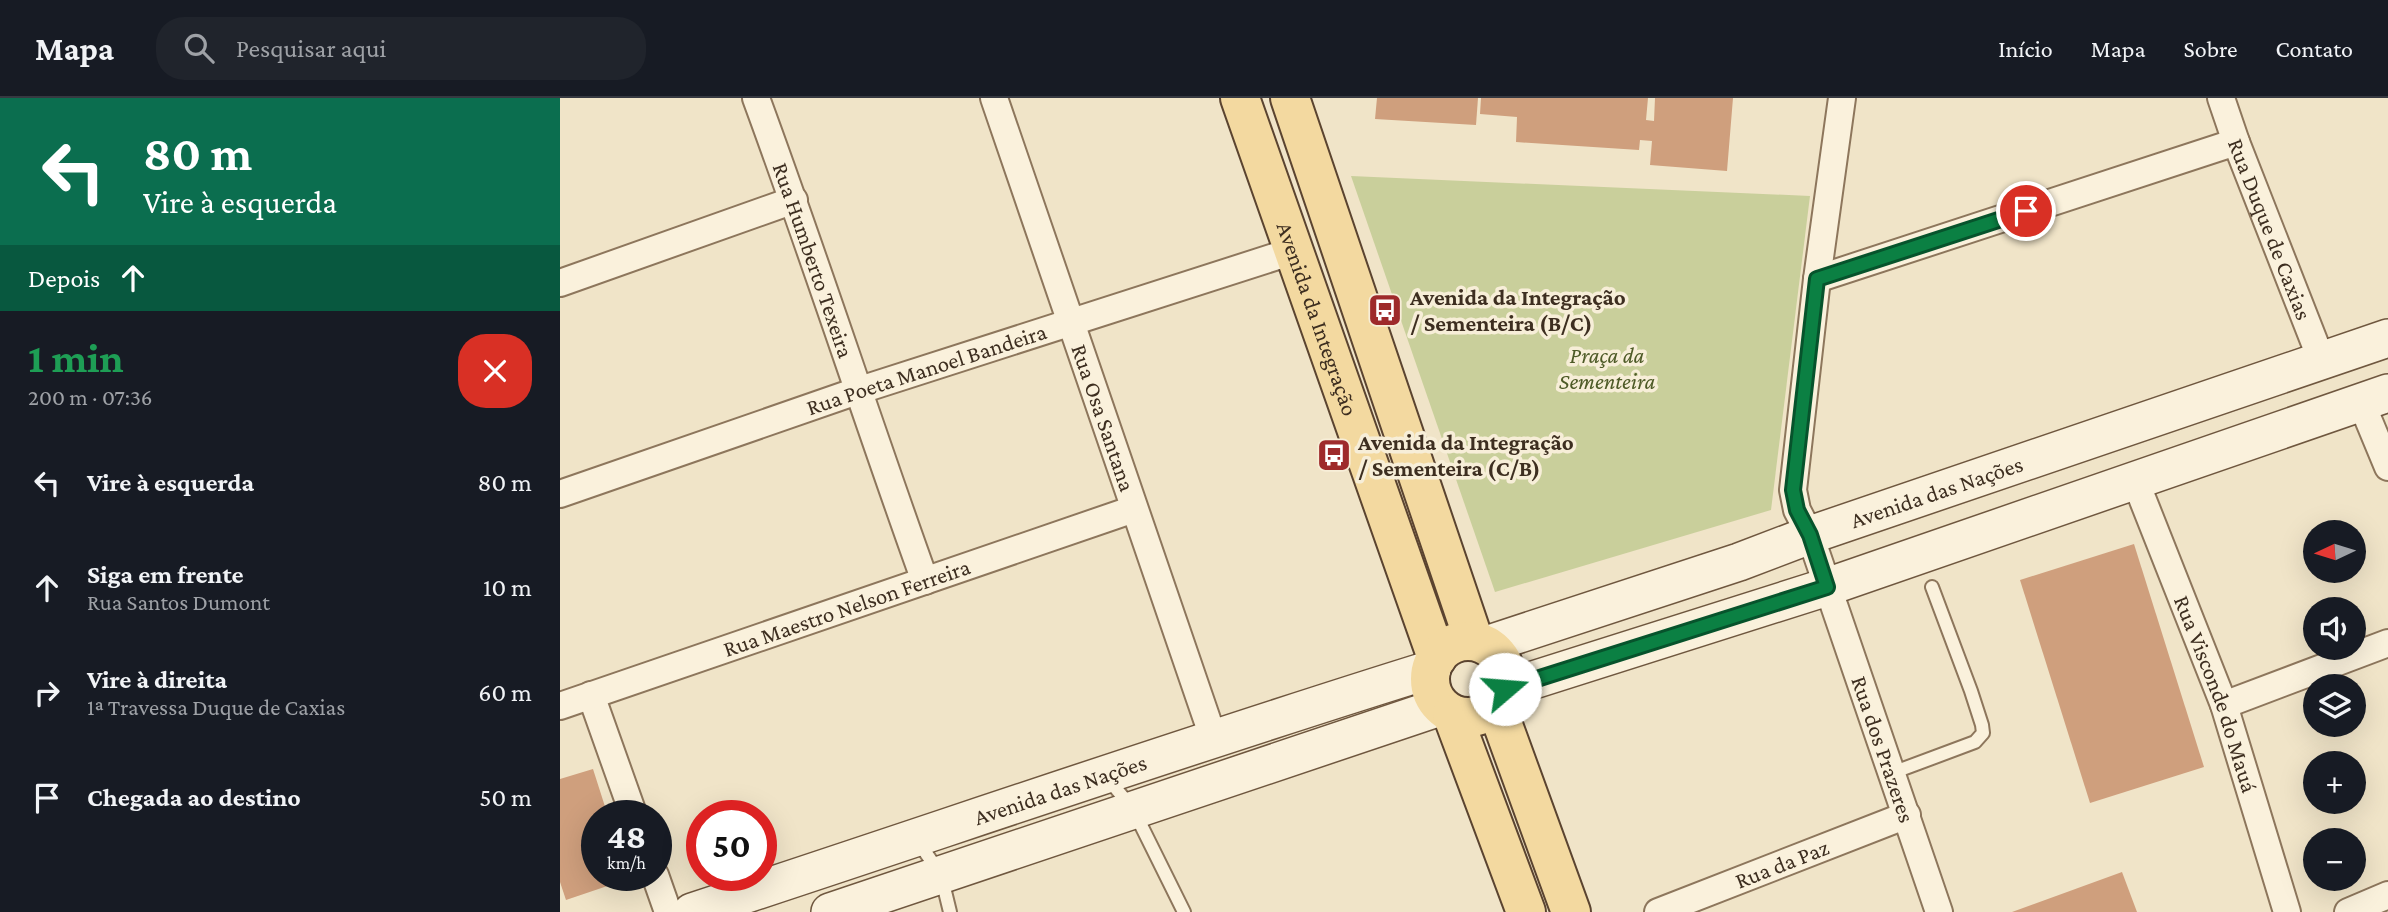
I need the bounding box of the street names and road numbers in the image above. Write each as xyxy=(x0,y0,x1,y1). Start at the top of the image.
street label: Rua Duque de Caxias xyxy=(2223,135,2317,324)
street label: Rua Humberto Texeira xyxy=(767,159,859,362)
street label: Avenida da Integração xyxy=(1272,218,1364,419)
street label: Rua Poeta Manoel Bandeira xyxy=(803,318,1050,421)
street label: Rua Osa Santana xyxy=(1066,341,1141,495)
street label: Avenida das Nações xyxy=(1847,450,2026,533)
street label: Rua Maestro Nelson Ferreira xyxy=(720,553,974,662)
street label: Rua Visconde do Mauá xyxy=(2169,592,2263,796)
street label: Rua dos Prazeres xyxy=(1846,673,1920,826)
street label: Avenida das Nações xyxy=(971,749,1150,830)
street label: Rua da Paz xyxy=(1731,834,1833,894)

